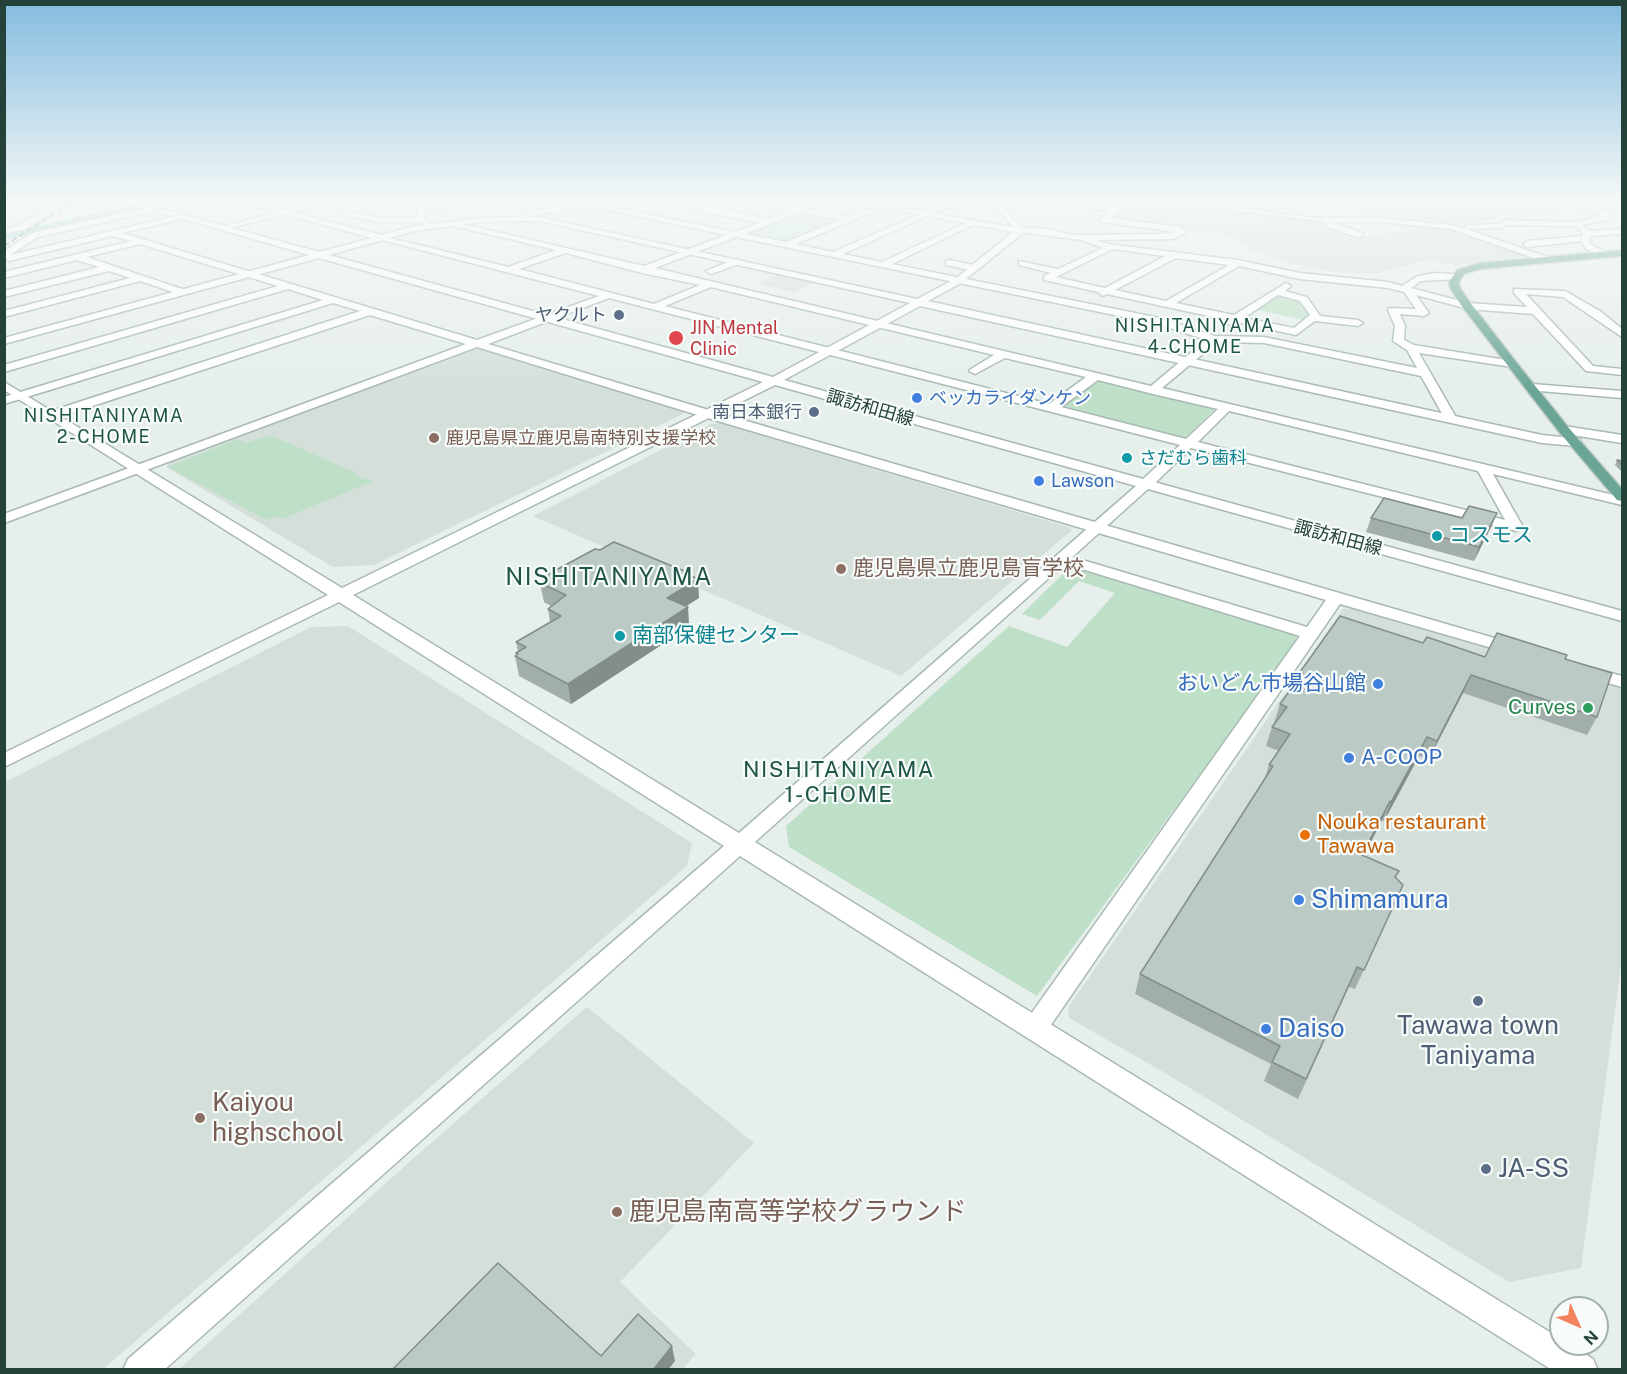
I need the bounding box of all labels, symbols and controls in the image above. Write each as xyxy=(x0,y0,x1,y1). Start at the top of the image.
place label: ヤクルト xyxy=(535,304,607,326)
marker: ヤクルト xyxy=(612,308,626,322)
district label: NISHITANIYAMA 4-CHOME xyxy=(1115,315,1275,358)
place label: JIN Mental Clinic xyxy=(690,317,778,360)
marker: JIN Mental Clinic xyxy=(667,329,685,347)
street label: 諏訪和田線 xyxy=(824,385,916,431)
place label: ベッカライダンケン xyxy=(929,387,1091,409)
marker: ベッカライダンケン xyxy=(910,391,924,405)
place label: 南日本銀行 xyxy=(712,401,802,423)
district label: NISHITANIYAMA 2-CHOME xyxy=(24,405,184,448)
marker: 南日本銀行 xyxy=(807,405,821,419)
place label: 鹿児島県立鹿児島南特別支援学校 xyxy=(446,427,716,449)
marker: 鹿児島県立鹿児島南特別支援学校 xyxy=(427,431,441,445)
place label: さだむら歯科 xyxy=(1139,447,1247,469)
marker: さだむら歯科 xyxy=(1120,451,1134,465)
place label: Lawson xyxy=(1051,470,1114,492)
marker: Lawson xyxy=(1032,474,1046,488)
street label: 諏訪和田線 xyxy=(1292,516,1384,560)
place label: コスモス xyxy=(1449,523,1533,549)
marker: コスモス xyxy=(1430,529,1444,543)
place label: 鹿児島県立鹿児島盲学校 xyxy=(853,556,1084,582)
marker: 鹿児島県立鹿児島盲学校 xyxy=(834,562,848,576)
district label: NISHITANIYAMA xyxy=(505,564,713,592)
place label: 南部保健センター xyxy=(632,623,800,649)
marker: 南部保健センター xyxy=(613,629,627,643)
place label: おいどん市場谷山館 xyxy=(1177,671,1366,697)
marker: おいどん市場谷山館 xyxy=(1371,677,1385,691)
place label: Curves xyxy=(1508,695,1576,721)
marker: Curves xyxy=(1581,701,1595,715)
place label: A-COOP xyxy=(1361,745,1442,771)
marker: A-COOP xyxy=(1342,751,1356,765)
district label: NISHITANIYAMA 1-CHOME xyxy=(743,757,935,808)
place label: Nouka restaurant Tawawa xyxy=(1317,810,1487,860)
marker: Nouka restaurant Tawawa xyxy=(1298,828,1312,842)
place label: Shimamura xyxy=(1311,884,1449,916)
marker: Shimamura xyxy=(1292,893,1306,907)
marker: Tawawa town Taniyama xyxy=(1471,994,1485,1008)
place label: Tawawa town Taniyama xyxy=(1397,1010,1559,1072)
place label: Daiso xyxy=(1278,1013,1345,1045)
marker: Daiso xyxy=(1259,1022,1273,1036)
place label: Kaiyou highschool xyxy=(212,1087,344,1148)
marker: Kaiyou highschool xyxy=(193,1111,207,1125)
place label: JA-SS xyxy=(1498,1153,1569,1185)
marker: JA-SS xyxy=(1479,1162,1493,1176)
place label: 鹿児島南高等学校グラウンド xyxy=(629,1196,967,1228)
marker: 鹿児島南高等学校グラウンド xyxy=(610,1205,624,1219)
north arrow xyxy=(1549,1296,1609,1356)
text: N xyxy=(1580,1327,1602,1349)

